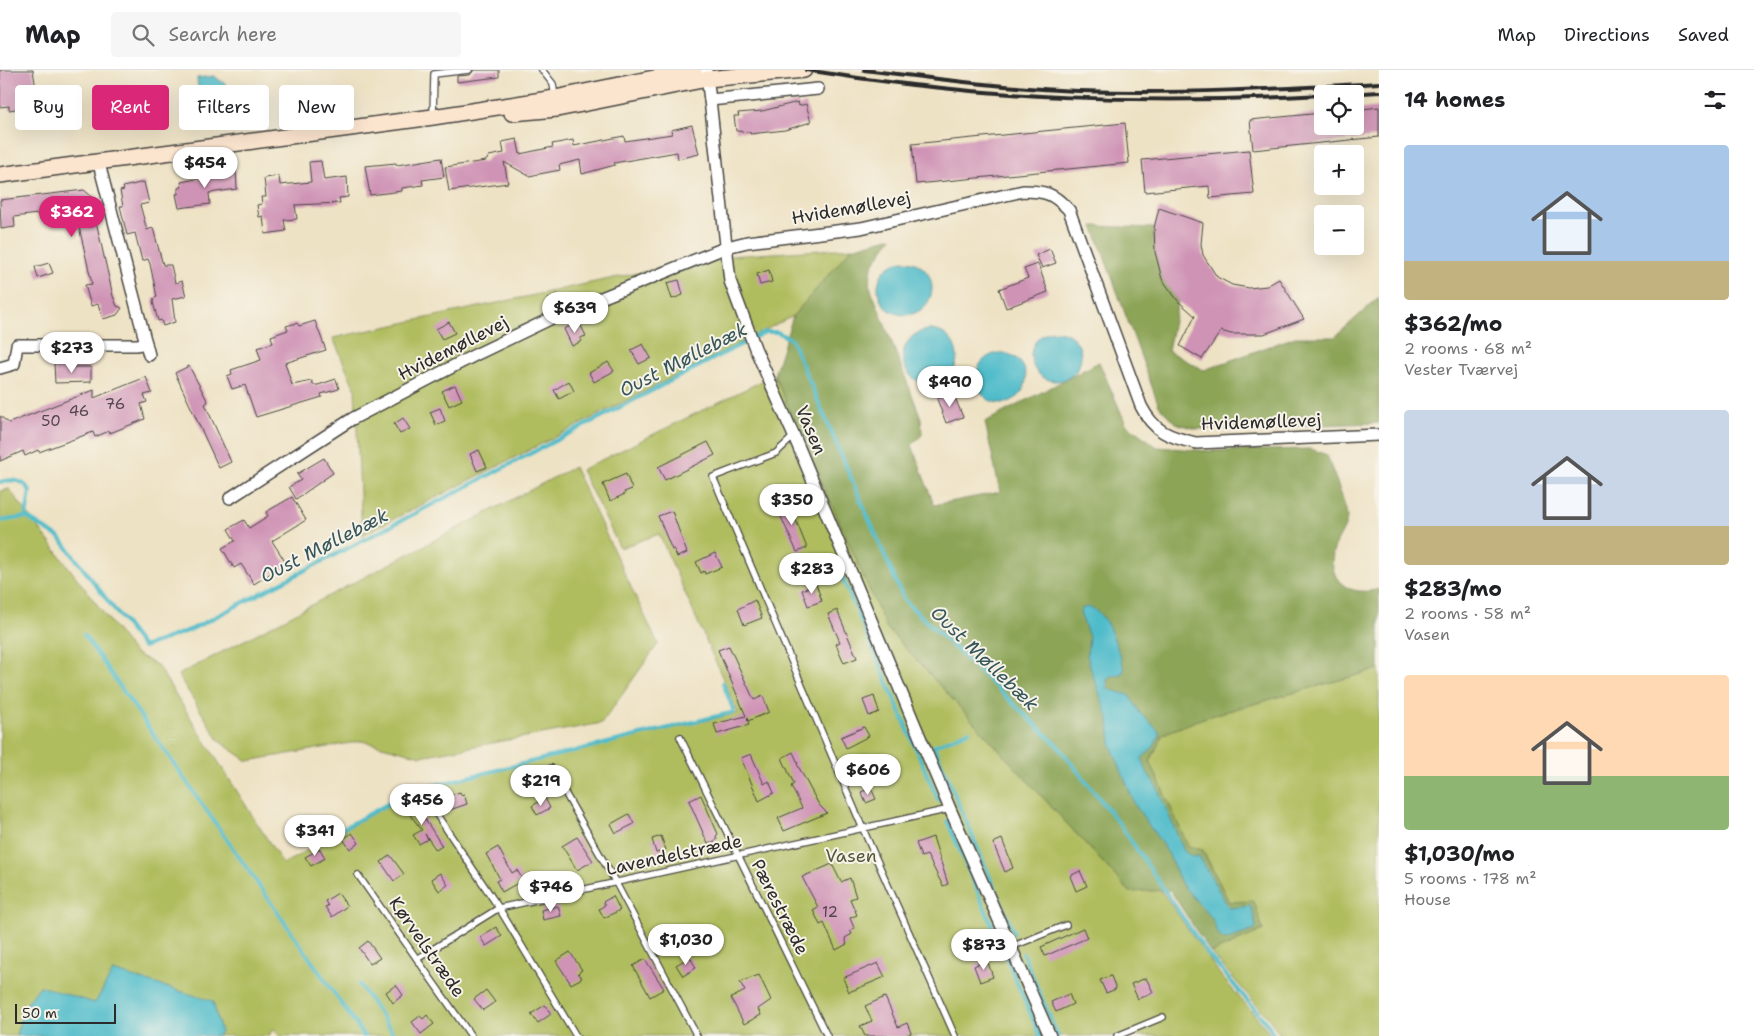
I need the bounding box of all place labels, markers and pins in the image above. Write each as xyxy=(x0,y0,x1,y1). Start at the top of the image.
pin: $454 xyxy=(175,146,235,189)
pin: $362 xyxy=(42,196,102,238)
pin: $639 xyxy=(545,292,605,334)
pin: $273 xyxy=(42,332,102,374)
pin: $490 xyxy=(920,366,980,408)
pin: $350 xyxy=(762,484,822,526)
pin: $283 xyxy=(782,552,842,595)
pin: $606 xyxy=(838,754,898,796)
pin: $219 xyxy=(511,764,571,807)
pin: $456 xyxy=(392,784,452,826)
pin: $341 xyxy=(285,814,345,857)
pin: $746 xyxy=(521,870,581,913)
pin: $1,030 xyxy=(645,924,727,966)
pin: $873 xyxy=(954,928,1014,971)

